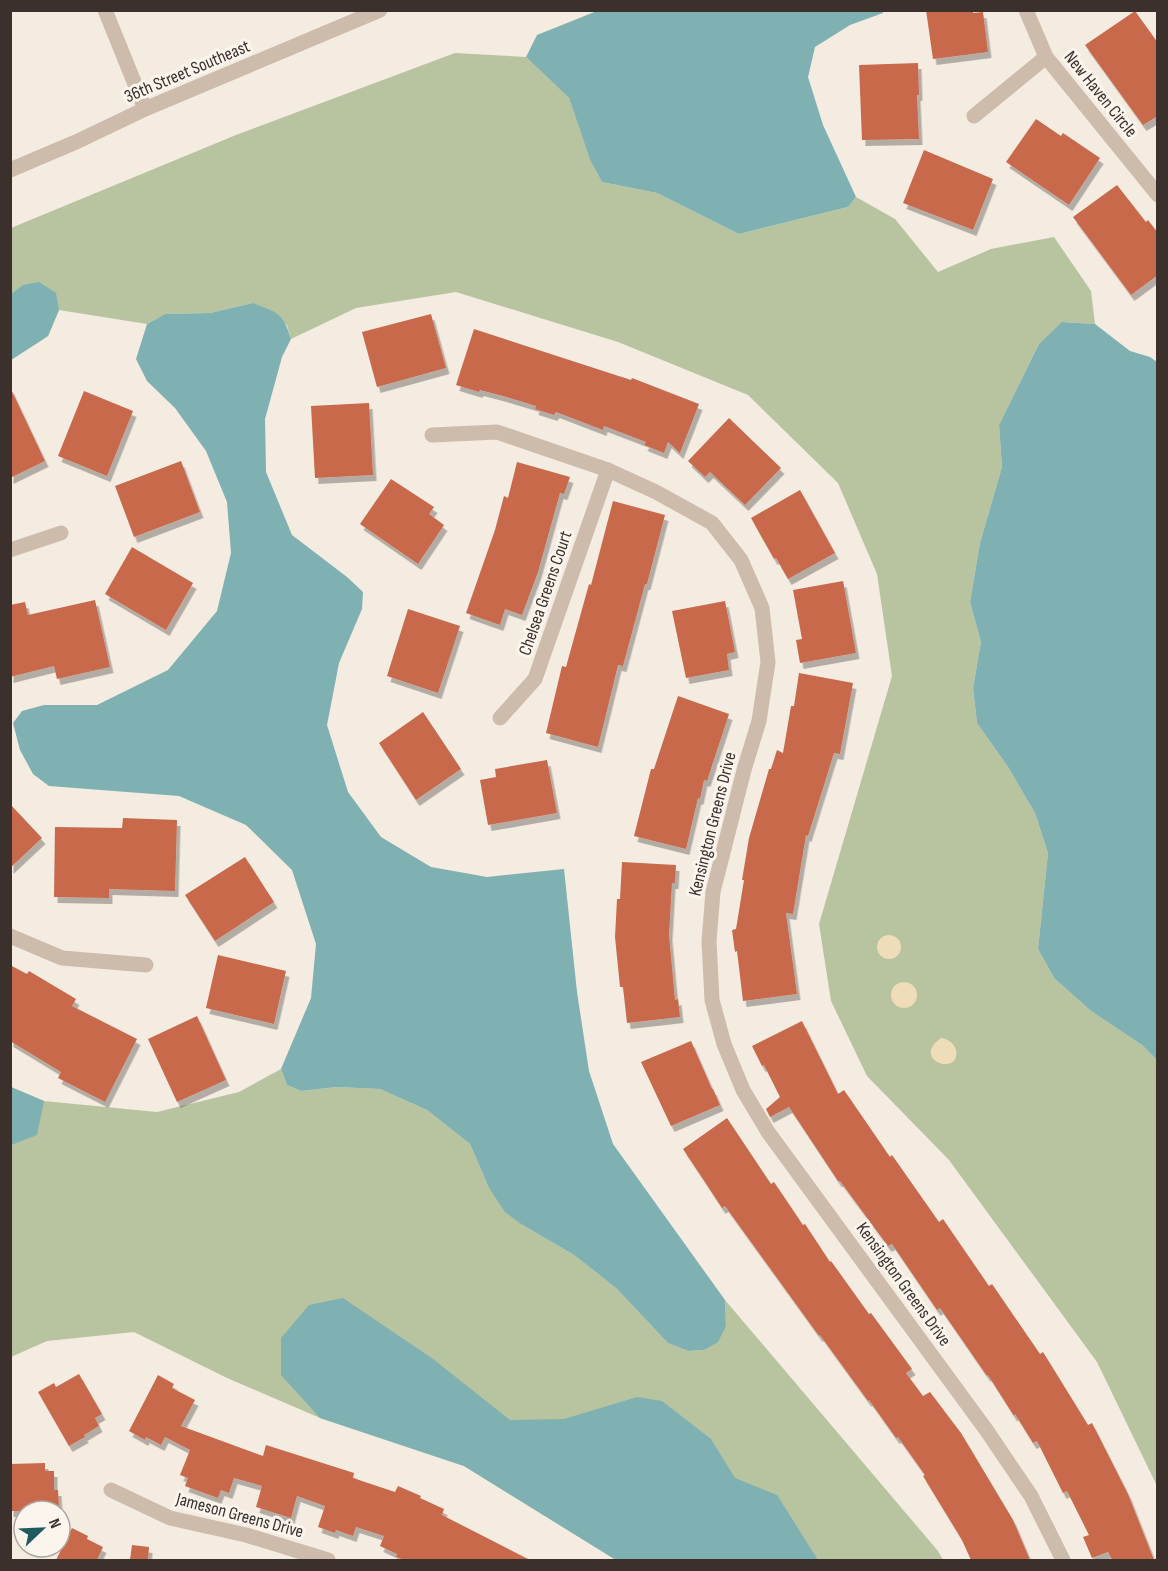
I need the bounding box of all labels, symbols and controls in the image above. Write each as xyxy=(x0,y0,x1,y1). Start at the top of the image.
street label: 36th Street Southeast xyxy=(121,35,254,107)
street label: New Haven Circle xyxy=(1060,47,1142,142)
street label: Chelsea Greens Court xyxy=(514,528,577,658)
street label: Kensington Greens Drive xyxy=(684,750,741,898)
street label: Kensington Greens Drive xyxy=(852,1218,955,1350)
street label: Jameson Greens Drive xyxy=(173,1488,306,1543)
north arrow xyxy=(12,1499,72,1559)
text: N xyxy=(44,1516,65,1531)

